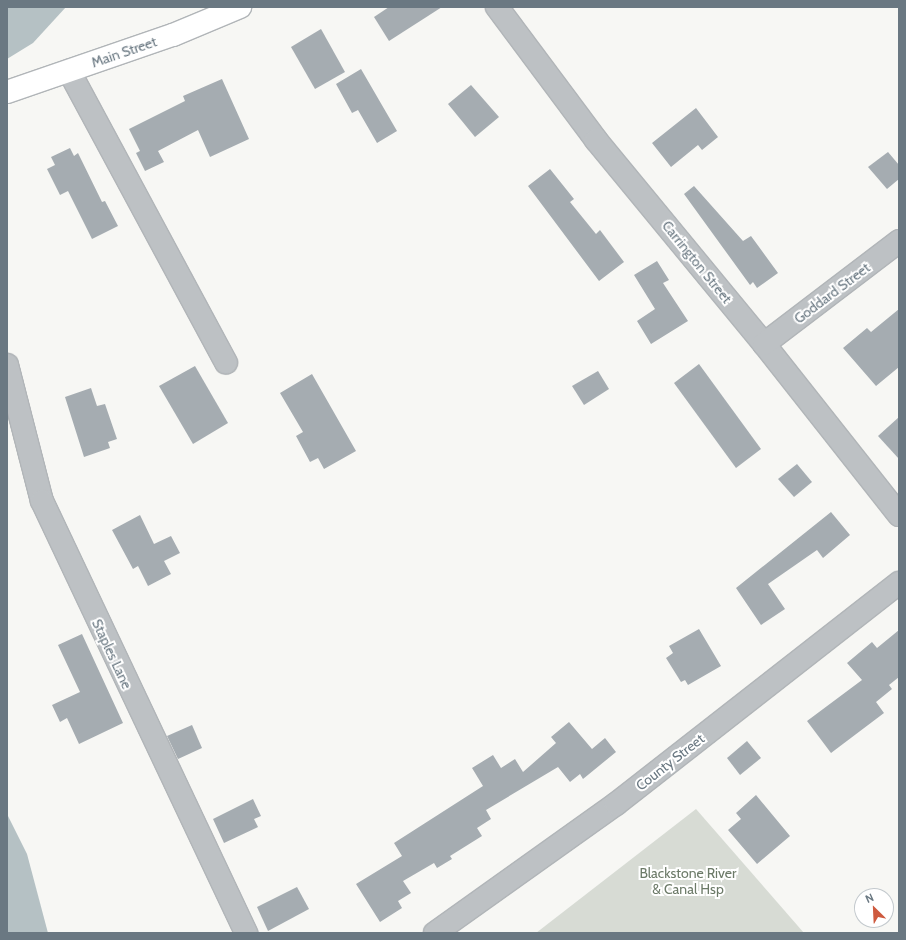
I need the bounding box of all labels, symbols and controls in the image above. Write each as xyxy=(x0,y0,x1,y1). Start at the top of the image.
street label: Main Street xyxy=(89,33,159,71)
street label: Carrington Street xyxy=(659,217,735,307)
street label: Goddard Street xyxy=(791,259,873,327)
street label: Staples Lane xyxy=(88,616,136,692)
street label: County Street xyxy=(632,730,708,794)
park label: Blackstone River & Canal Hsp xyxy=(640,865,736,898)
north arrow xyxy=(854,888,894,928)
text: N xyxy=(863,890,876,906)

